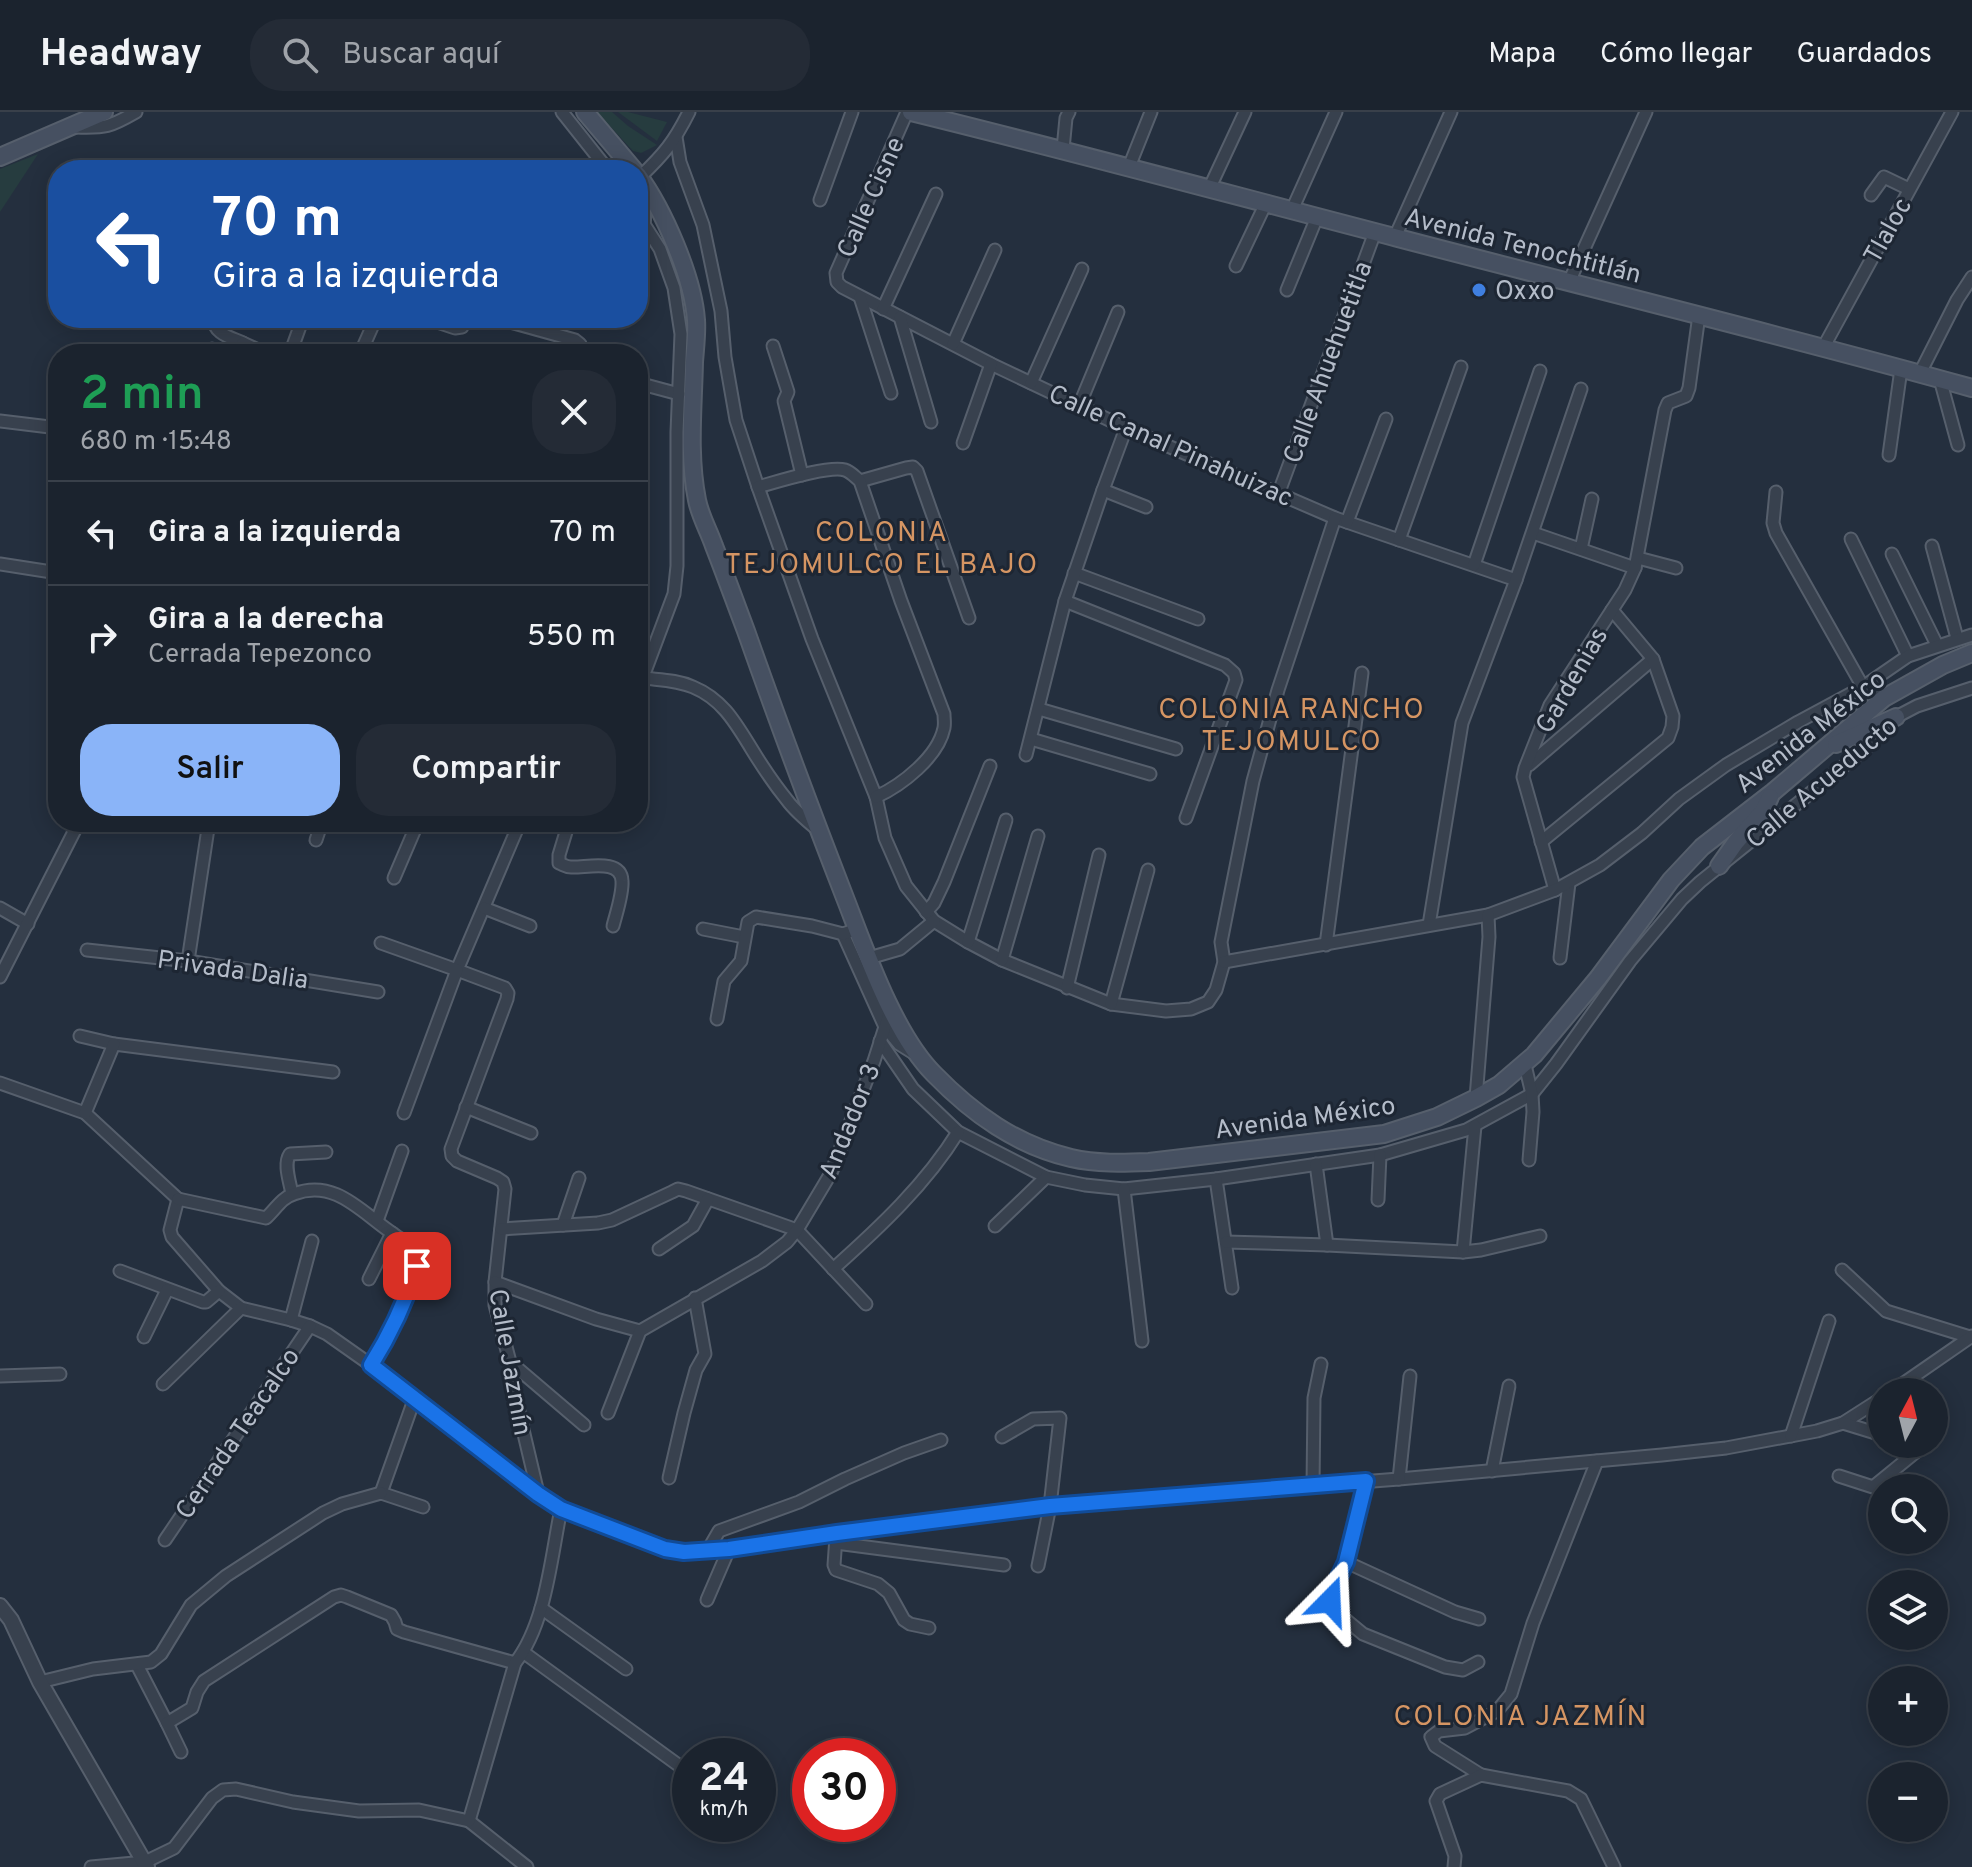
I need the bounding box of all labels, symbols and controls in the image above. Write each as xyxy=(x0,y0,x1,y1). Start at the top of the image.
search box xyxy=(250,19,810,91)
text: Headway xyxy=(40,31,202,80)
icon: search xyxy=(278,33,322,77)
text: Buscar aquí xyxy=(342,37,500,74)
text: Mapa xyxy=(1488,37,1556,73)
text: Cómo llegar xyxy=(1600,37,1752,73)
text: Guardados xyxy=(1796,37,1932,73)
street label: Calle Cisne xyxy=(831,132,914,264)
text: 70 m xyxy=(212,186,342,256)
icon: left xyxy=(80,192,184,296)
street label: Tlaloc xyxy=(1858,192,1921,270)
street label: Avenida Tenochtitlán xyxy=(1401,202,1644,293)
text: Gira a la izquierda xyxy=(212,255,499,301)
street label: Calle Ahuehuetitla xyxy=(1277,257,1381,468)
place label: Oxxo xyxy=(1495,276,1555,309)
marker: Oxxo xyxy=(1470,281,1488,299)
text: 2 min xyxy=(80,366,204,426)
button: close xyxy=(532,370,616,454)
street label: Calle Canal Pinahuizac xyxy=(1043,379,1297,516)
text: 680 m · 15:48 xyxy=(80,426,232,459)
icon: left xyxy=(80,511,124,555)
text: Gira a la izquierda xyxy=(148,515,401,552)
text: 70 m xyxy=(550,515,616,552)
district label: COLONIA TEJOMULCO EL BAJO xyxy=(725,516,1039,584)
text: Gira a la derecha xyxy=(148,602,384,639)
icon: right xyxy=(80,615,124,659)
text: 550 m xyxy=(527,619,616,656)
street label: Gardenias xyxy=(1530,622,1617,740)
text: Cerrada Tepezonco xyxy=(148,639,372,672)
street label: Avenida México xyxy=(1730,664,1893,802)
district label: COLONIA RANCHO TEJOMULCO xyxy=(1158,693,1426,761)
street label: Calle Acueducto xyxy=(1740,711,1905,857)
button: Salir xyxy=(80,724,340,816)
button: Compartir xyxy=(356,724,616,816)
street label: Privada Dalia xyxy=(155,945,310,998)
street label: Andador 3 xyxy=(813,1059,890,1185)
street label: Avenida México xyxy=(1213,1090,1398,1148)
pin xyxy=(383,1232,451,1300)
icon: arrive xyxy=(395,1244,439,1288)
street label: Calle Jazmín xyxy=(479,1286,538,1438)
street label: Cerrada Teacalco xyxy=(170,1342,309,1526)
north arrow xyxy=(1868,1378,1948,1458)
map controls xyxy=(1868,1378,1948,1842)
button: search xyxy=(1868,1474,1948,1554)
position arrow xyxy=(1288,1559,1372,1643)
button: layers xyxy=(1868,1570,1948,1650)
button: + xyxy=(1868,1666,1948,1746)
district label: COLONIA JAZMÍN xyxy=(1394,1698,1648,1736)
speed limit sign: 30 xyxy=(792,1738,896,1842)
text: 24 xyxy=(699,1755,749,1805)
button: − xyxy=(1868,1762,1948,1842)
text: km/h xyxy=(700,1797,748,1823)

